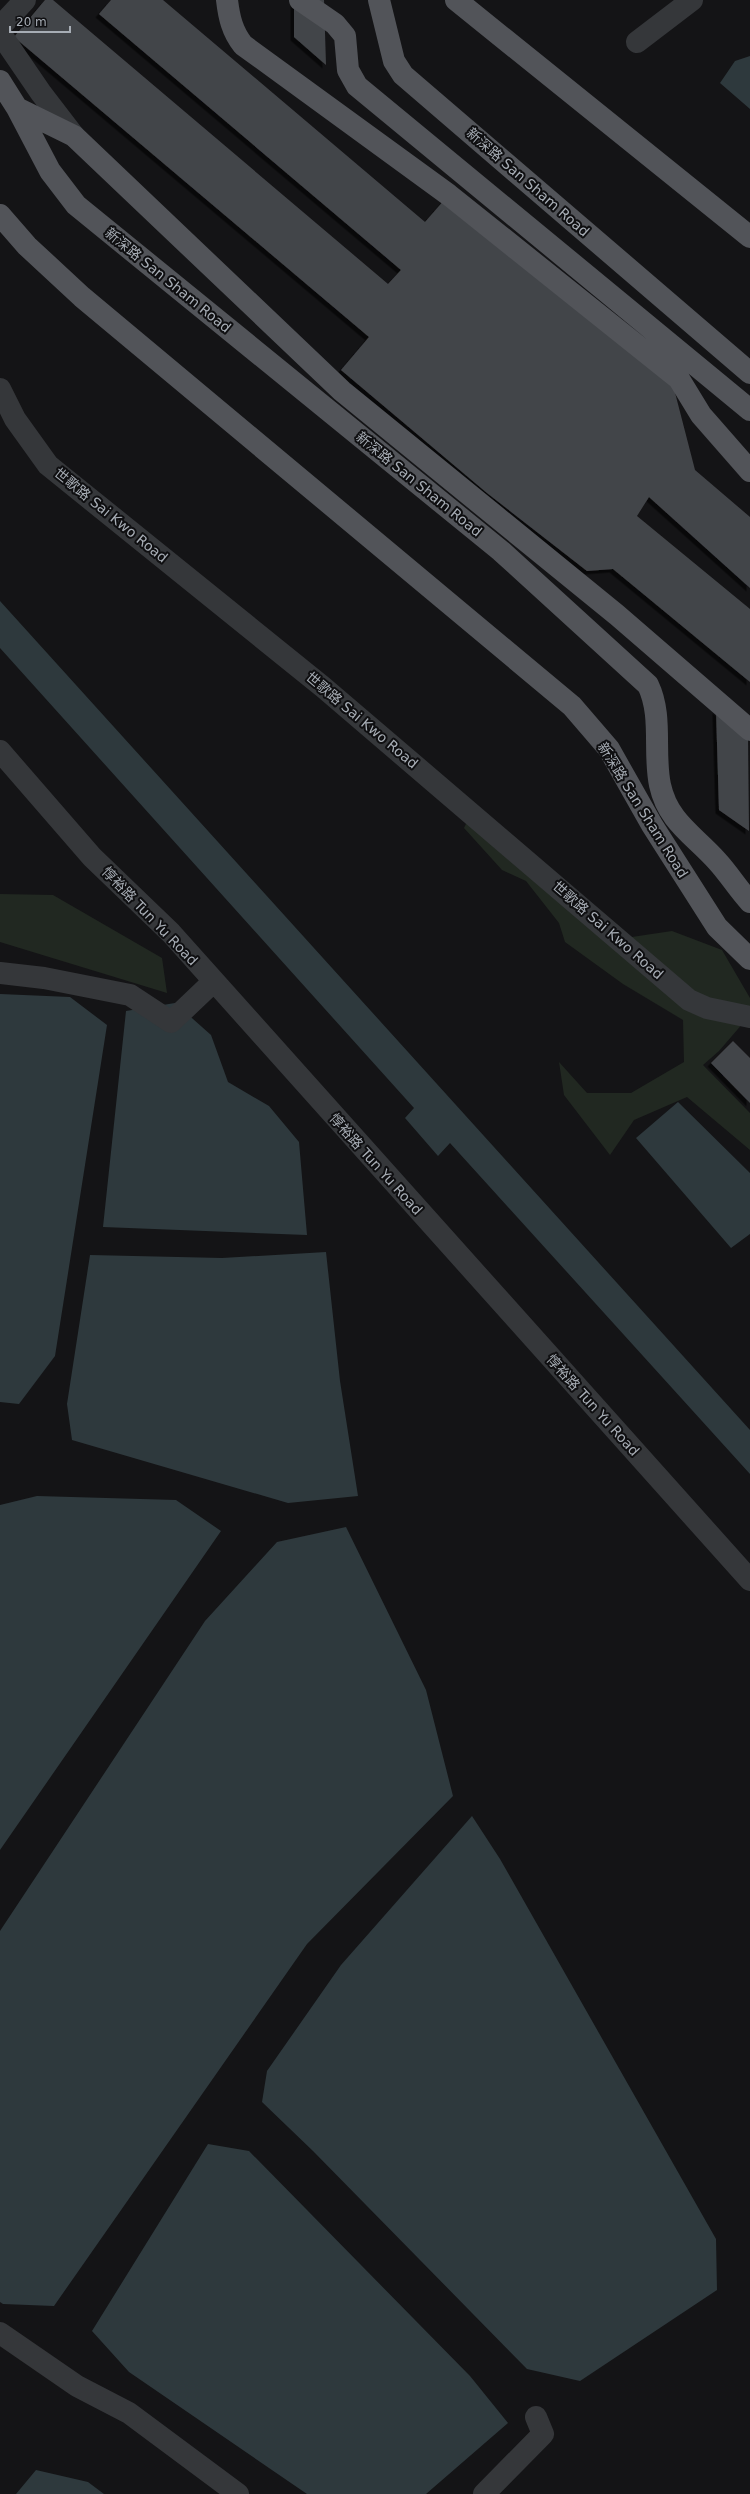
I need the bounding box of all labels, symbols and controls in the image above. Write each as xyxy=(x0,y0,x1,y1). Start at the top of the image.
scale bar xyxy=(10,8,70,34)
text: 20 m xyxy=(16,15,47,29)
street label: 新深路 San Sham Road xyxy=(464,125,592,239)
street label: 新深路 San Sham Road xyxy=(102,224,234,336)
street label: 新深路 San Sham Road xyxy=(353,428,485,540)
street label: 世歌路 Sai Kwo Road xyxy=(51,464,171,566)
street label: 世歌路 Sai Kwo Road xyxy=(303,669,421,771)
street label: 新深路 San Sham Road xyxy=(595,739,691,881)
street label: 惇裕路 Tun Yu Road xyxy=(99,864,201,968)
street label: 世歌路 Sai Kwo Road xyxy=(550,878,666,982)
street label: 惇裕路 Tun Yu Road xyxy=(326,1110,426,1218)
street label: 惇裕路 Tun Yu Road xyxy=(543,1351,643,1459)

